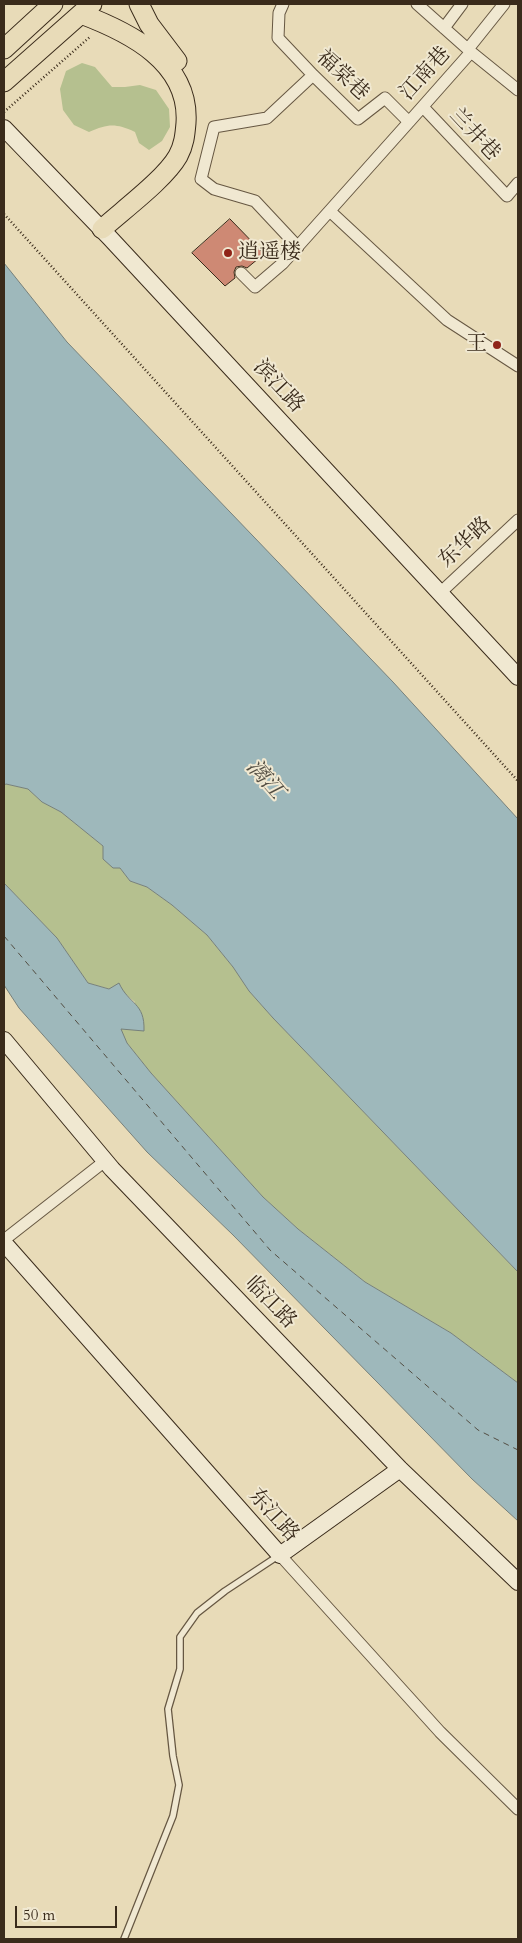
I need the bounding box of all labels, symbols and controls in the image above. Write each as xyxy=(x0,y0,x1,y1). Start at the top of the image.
street label: 江南巷 xyxy=(396,42,456,106)
street label: 福棠巷 xyxy=(310,45,374,107)
street label: 兰井巷 xyxy=(443,103,505,167)
place label: 逍遥楼 xyxy=(238,240,301,266)
marker: 逍遥楼 xyxy=(222,247,234,259)
place label: 王 xyxy=(466,332,487,358)
marker: 王 xyxy=(491,339,503,351)
street label: 滨江路 xyxy=(247,355,309,419)
street label: 东华路 xyxy=(434,512,498,574)
water label: 漓江 xyxy=(240,755,288,805)
street label: 临江路 xyxy=(239,1272,301,1334)
street label: 东江路 xyxy=(243,1484,303,1548)
scale bar xyxy=(18,1896,120,1928)
text: 50 m xyxy=(23,1905,55,1925)

